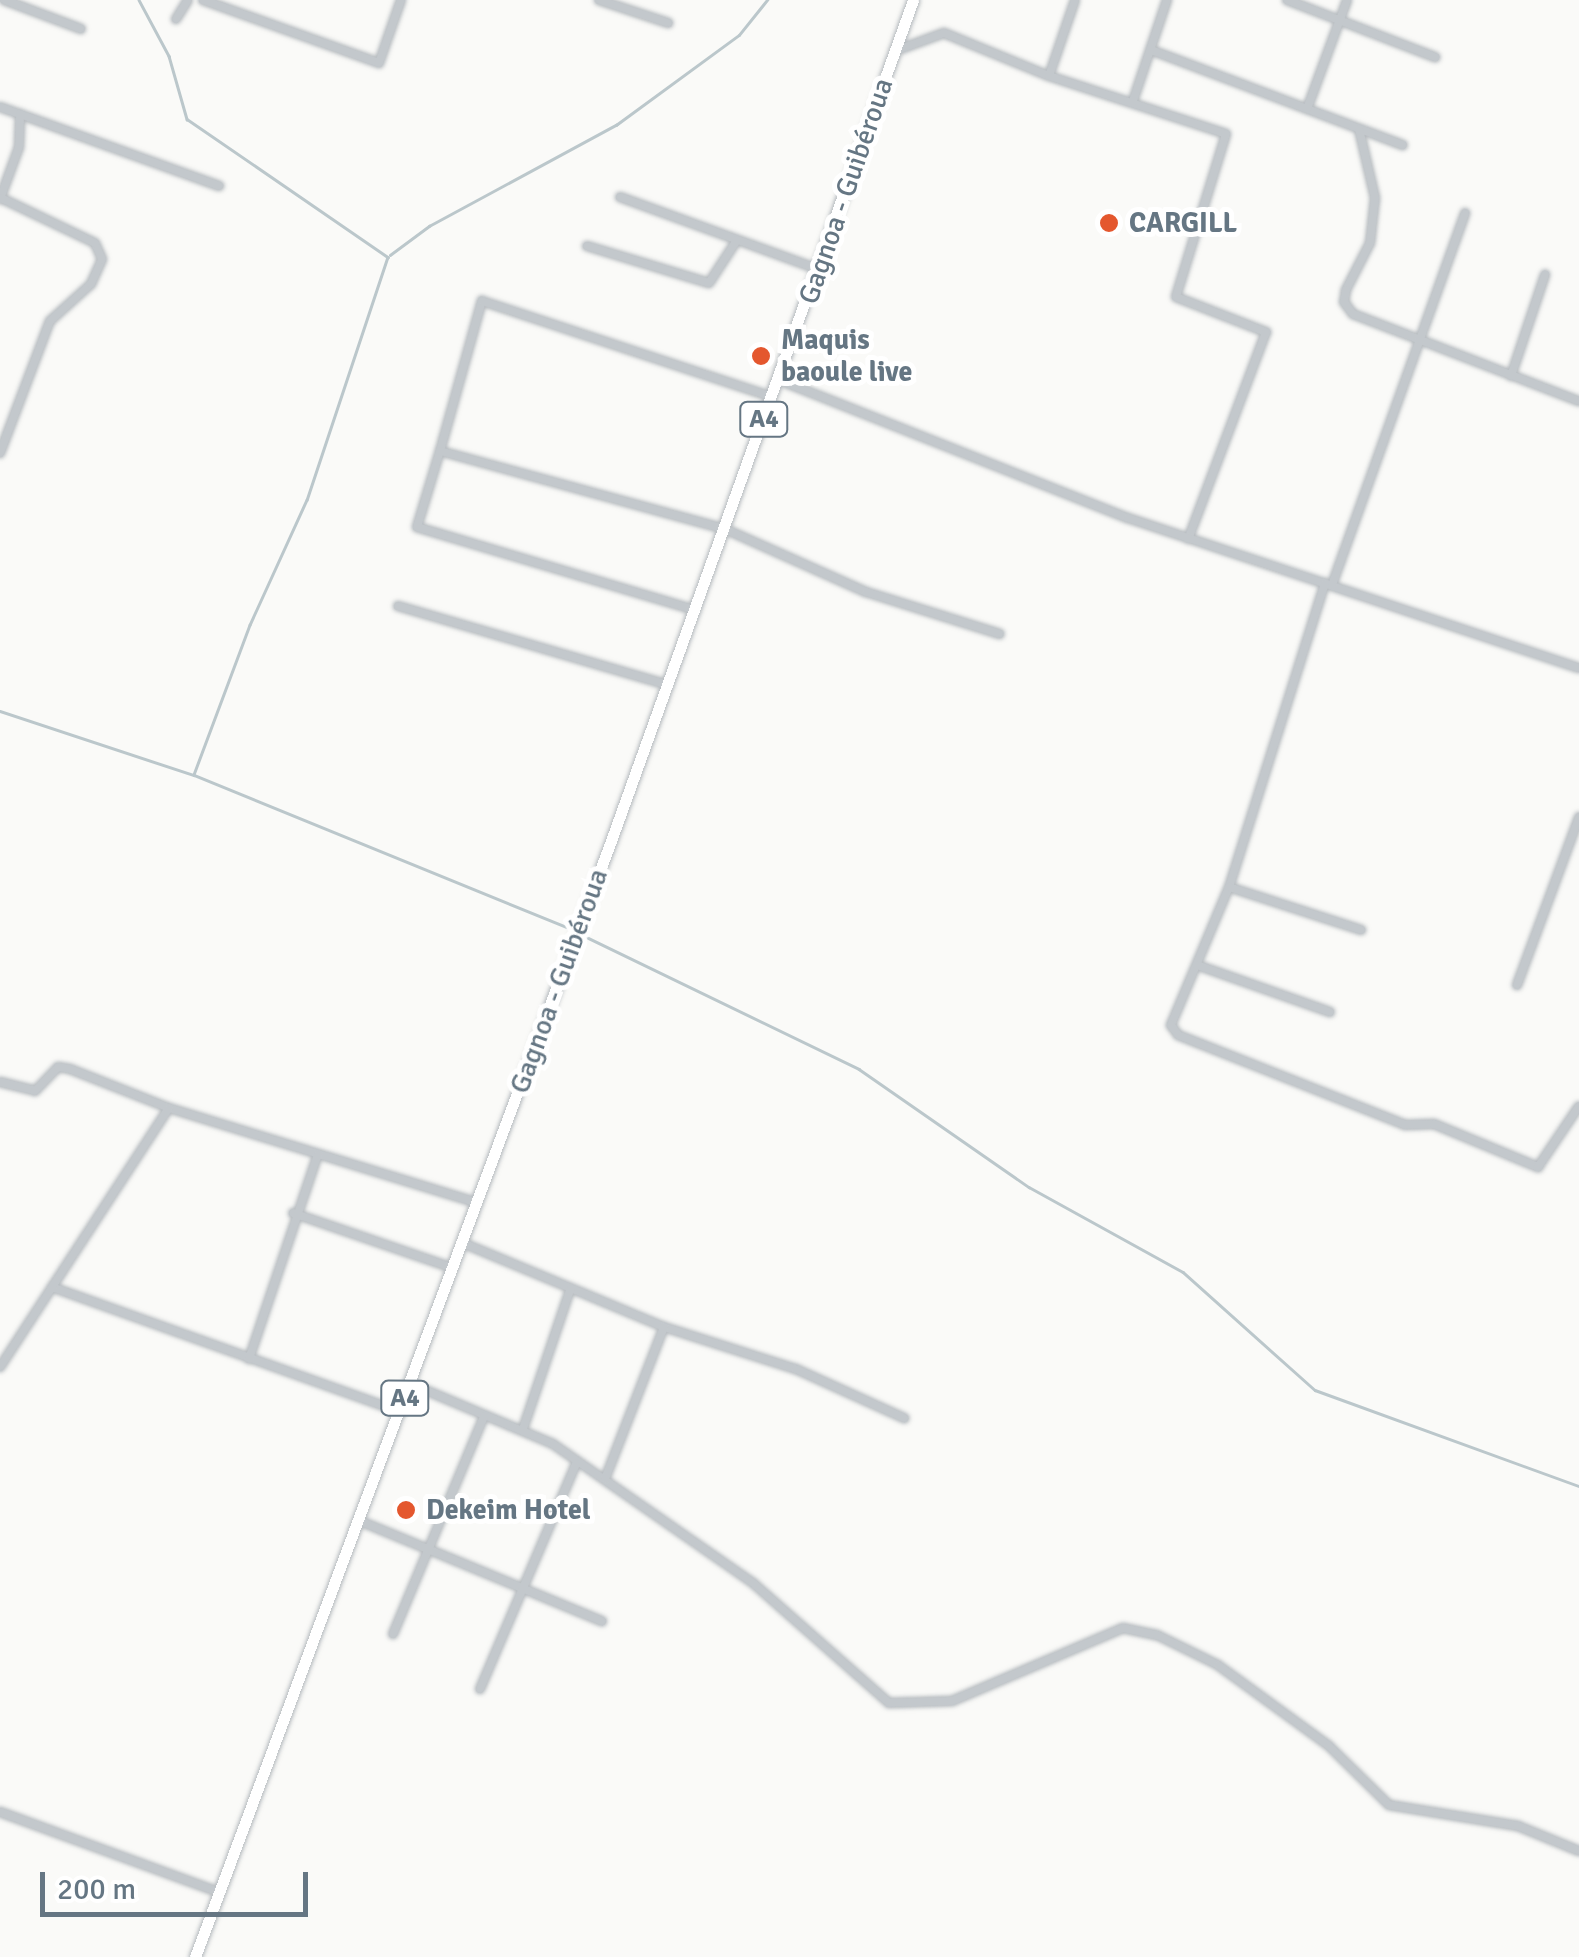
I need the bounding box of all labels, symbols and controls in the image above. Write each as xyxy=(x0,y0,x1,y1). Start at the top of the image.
street label: Gagnoa - Guibéroua xyxy=(792,74,900,308)
place label: CARGILL xyxy=(1129,206,1237,240)
marker: CARGILL xyxy=(1098,212,1120,234)
place label: Maquis baoule live xyxy=(781,323,912,389)
marker: Maquis baoule live xyxy=(750,345,772,367)
road number: A4 xyxy=(739,399,789,439)
street label: Gagnoa - Guibéroua xyxy=(503,864,615,1098)
road number: A4 xyxy=(380,1378,430,1418)
place label: Dekeim Hotel xyxy=(426,1493,591,1527)
marker: Dekeim Hotel xyxy=(395,1499,417,1521)
scale bar xyxy=(45,1852,312,1914)
text: 200 m xyxy=(57,1871,136,1908)

